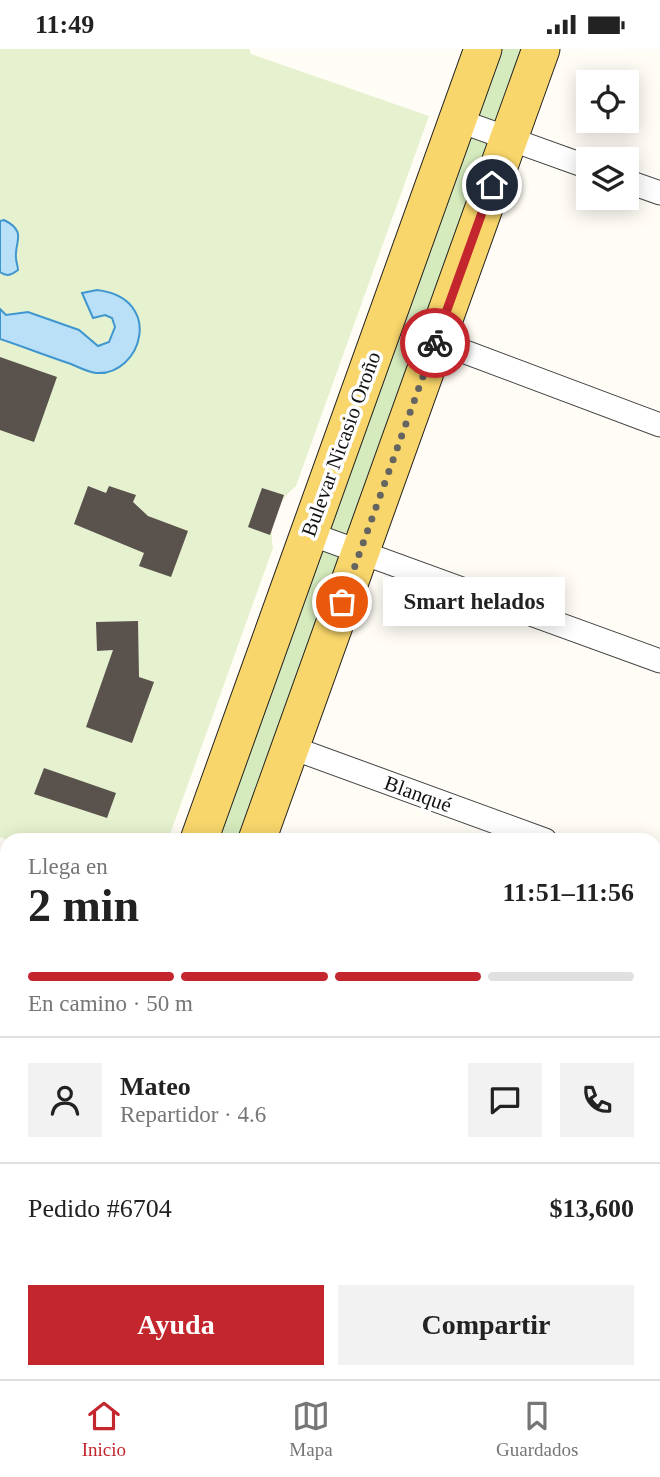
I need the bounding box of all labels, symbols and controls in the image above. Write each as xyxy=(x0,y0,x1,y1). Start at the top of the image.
text: 11:49 xyxy=(35,10,94,39)
map controls xyxy=(576,70,639,210)
button: locate xyxy=(576,70,639,133)
button: layers xyxy=(576,147,639,210)
pin xyxy=(462,155,522,215)
icon: home xyxy=(473,166,511,204)
courier xyxy=(400,308,470,378)
icon: bike xyxy=(416,324,454,362)
street label: Bulevar Nicasio Oroño xyxy=(296,348,386,540)
pin xyxy=(312,572,372,632)
callout: Smart helados xyxy=(384,577,566,627)
icon: bag xyxy=(323,583,361,621)
text: Smart helados xyxy=(403,589,545,614)
street label: Blanqué xyxy=(381,771,455,817)
text: Llega en xyxy=(28,854,108,879)
text: 11:51–11:56 xyxy=(503,878,634,907)
text: 2 min xyxy=(28,880,139,931)
text: En camino · 50 m xyxy=(28,991,193,1016)
button: person xyxy=(28,1063,102,1137)
button: chat xyxy=(468,1063,542,1137)
button: phone xyxy=(560,1063,634,1137)
text: Mateo xyxy=(120,1072,191,1101)
text: Repartidor · 4.6 xyxy=(120,1102,266,1127)
text: Pedido #6704 xyxy=(28,1194,172,1223)
text: $13,600 xyxy=(550,1194,634,1223)
button: Ayuda xyxy=(28,1285,324,1365)
button: Compartir xyxy=(338,1285,634,1365)
tab: Inicio xyxy=(82,1397,126,1461)
tab: Mapa xyxy=(289,1397,333,1461)
tab: Guardados xyxy=(496,1397,578,1461)

